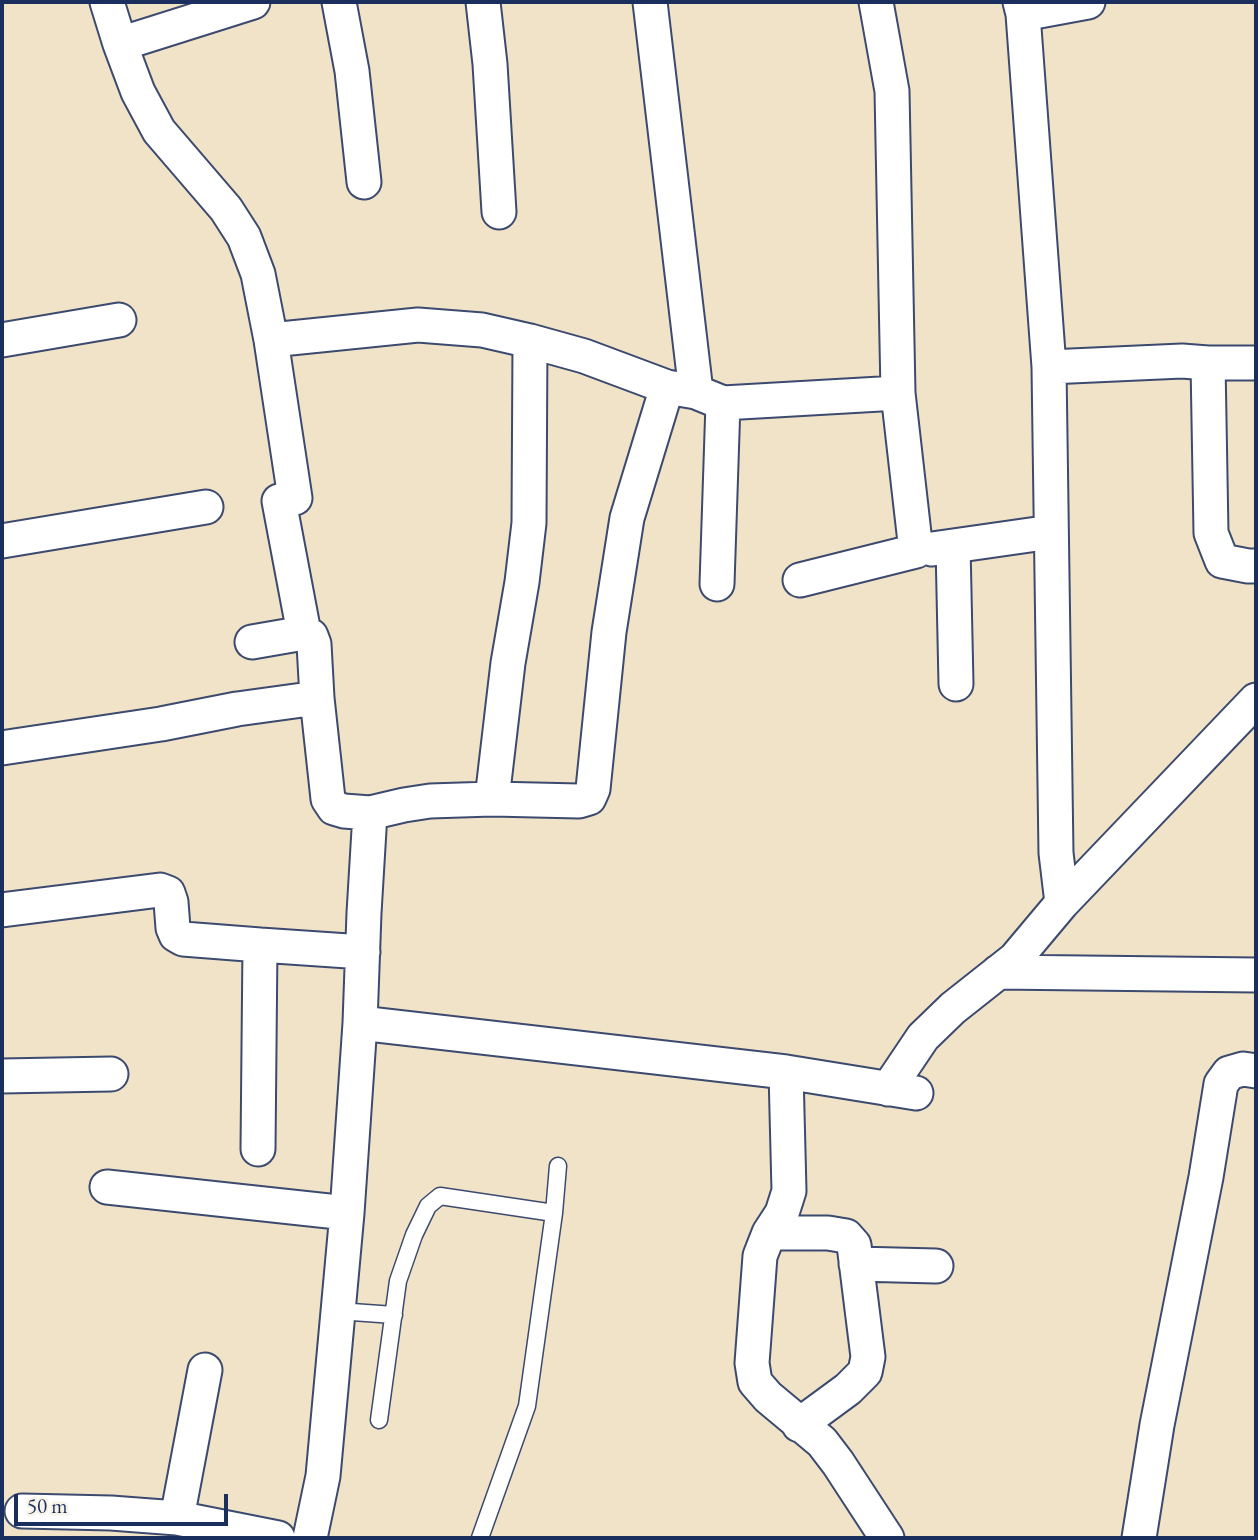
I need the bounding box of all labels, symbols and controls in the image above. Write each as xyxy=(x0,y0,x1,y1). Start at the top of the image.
scale bar xyxy=(18,1480,231,1524)
text: 50 m xyxy=(27,1492,68,1519)

